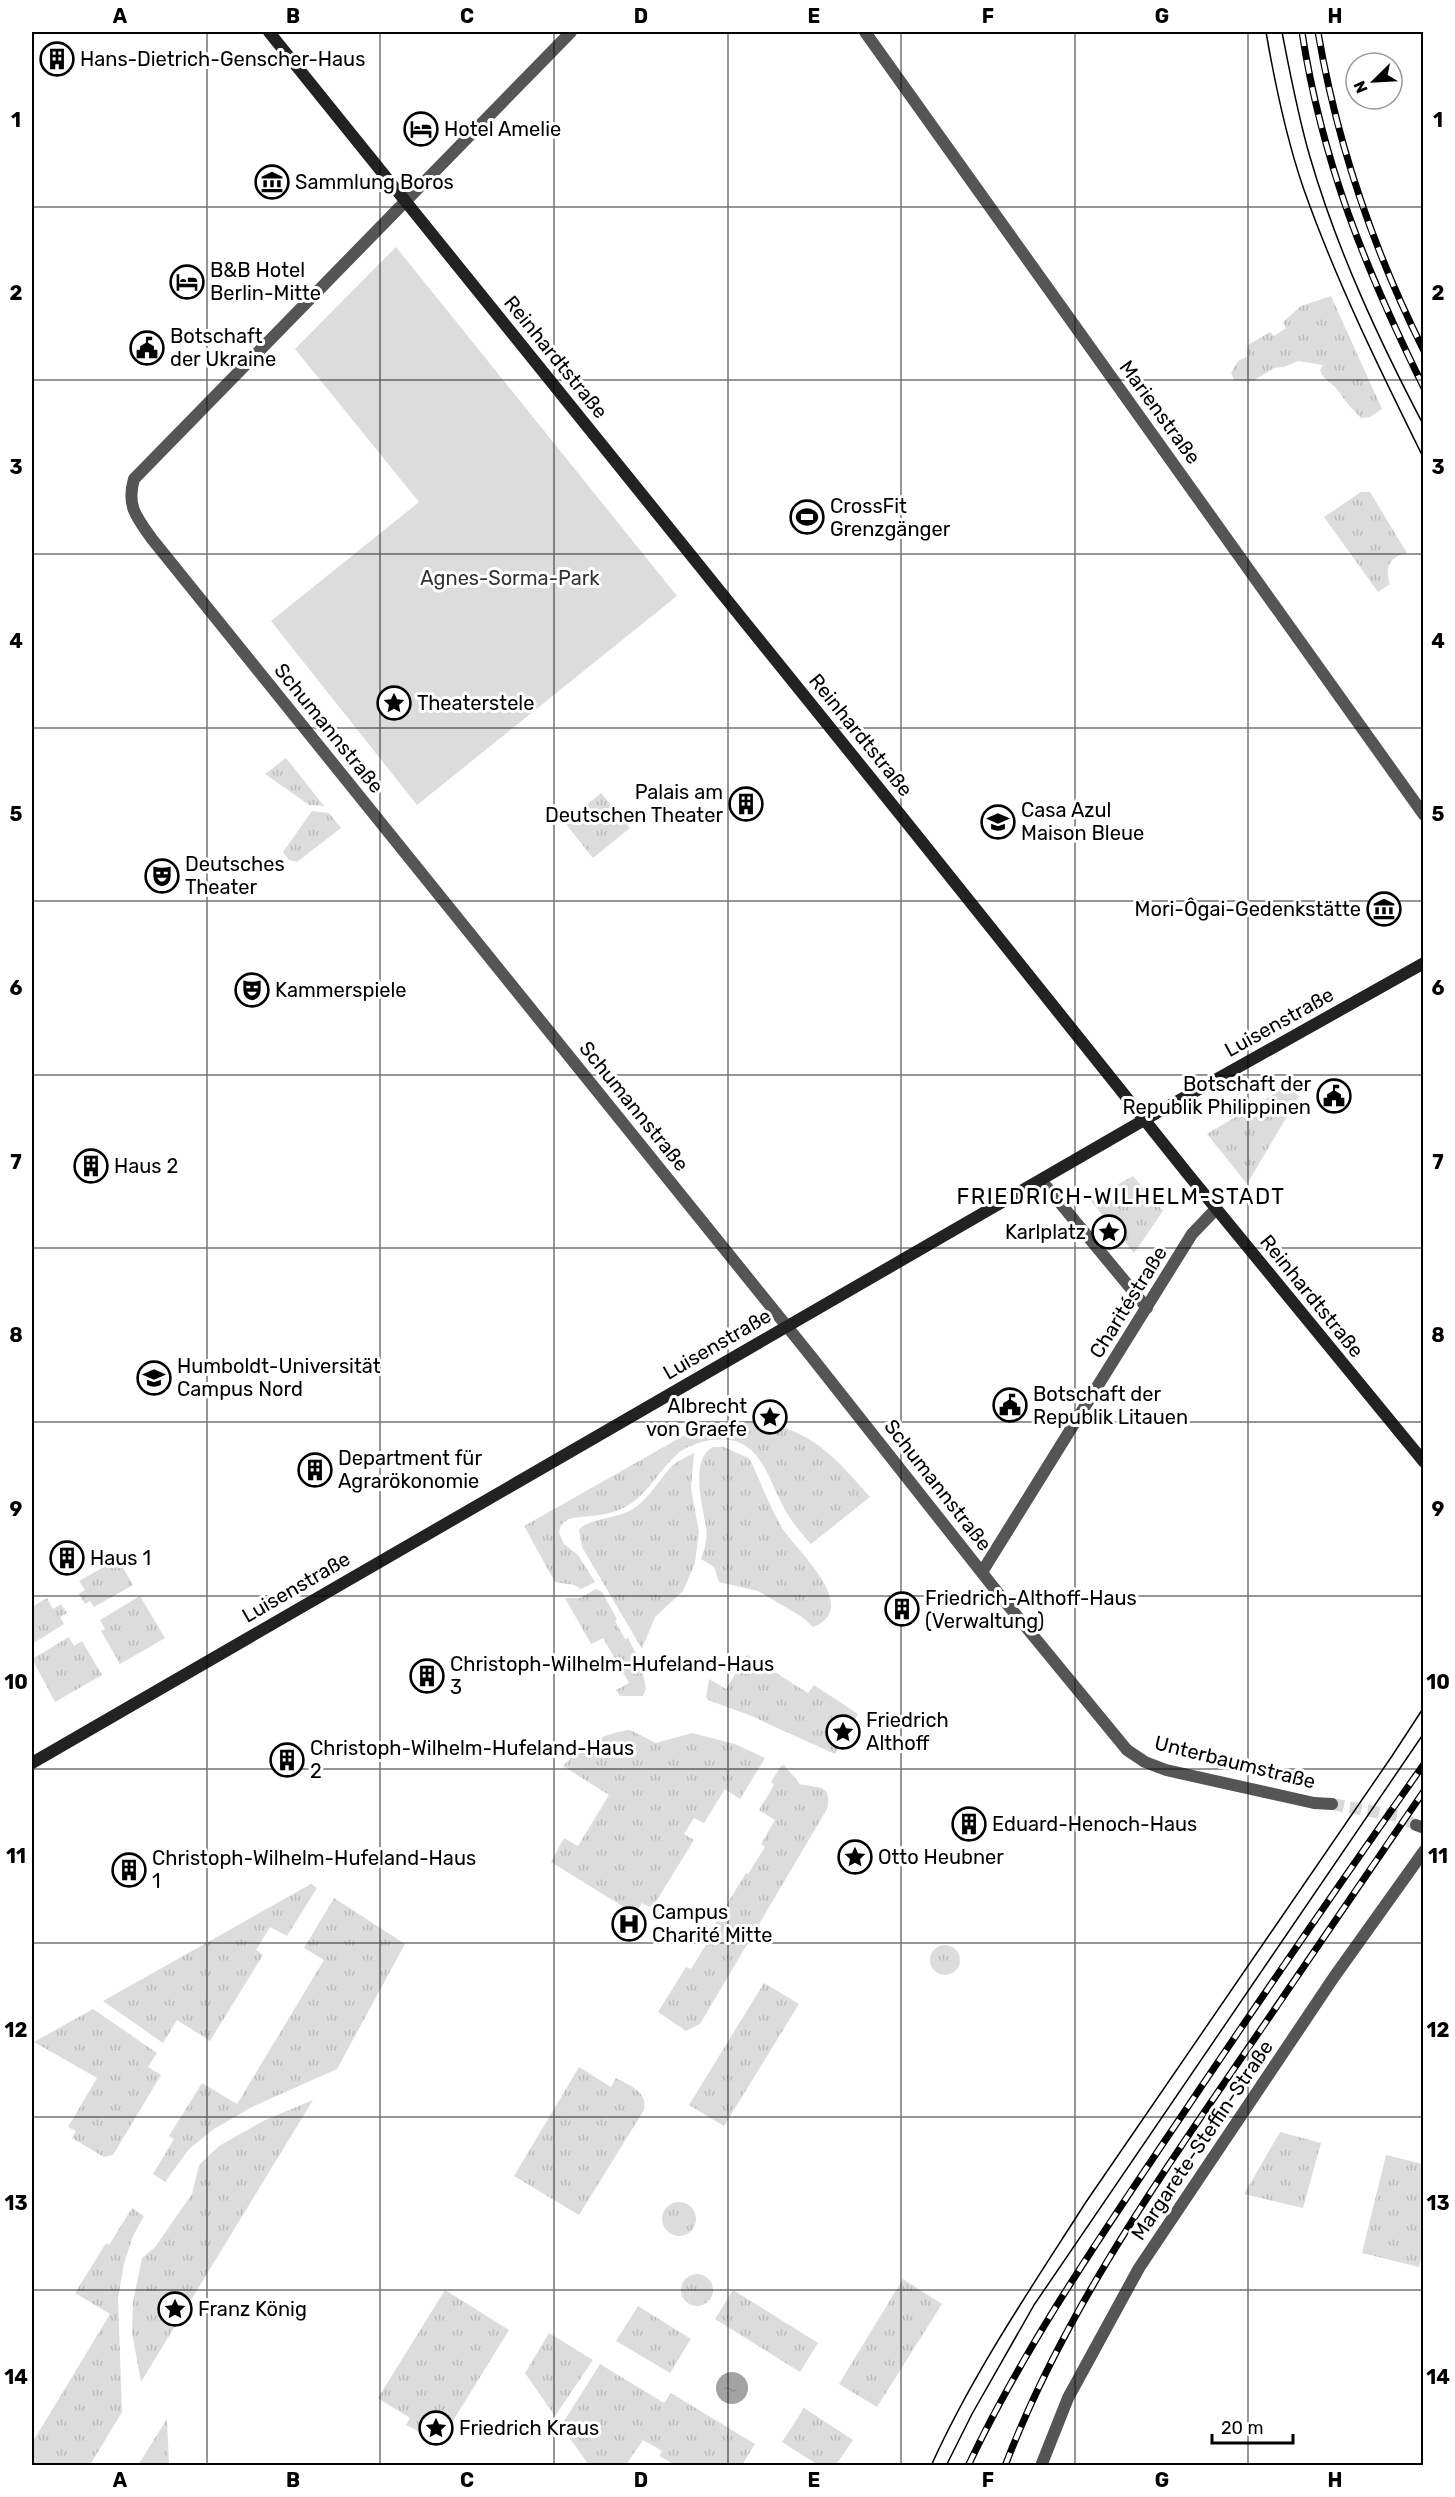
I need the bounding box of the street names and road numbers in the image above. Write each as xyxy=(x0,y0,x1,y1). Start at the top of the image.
street label: Reinhardtstraße xyxy=(499,291,613,423)
street label: Marienstraße xyxy=(1114,356,1206,468)
street label: Schumannstraße xyxy=(269,658,389,798)
street label: Reinhardtstraße xyxy=(804,669,918,801)
street label: Luisenstraße xyxy=(1220,982,1338,1062)
street label: Schumannstraße xyxy=(574,1036,694,1176)
street label: Reinhardtstraße xyxy=(1255,1230,1369,1362)
street label: Charitéstraße xyxy=(1084,1242,1172,1362)
street label: Luisenstraße xyxy=(659,1303,775,1385)
street label: Schumannstraße xyxy=(879,1414,997,1556)
street label: Luisenstraße xyxy=(238,1546,354,1628)
street label: Unterbaumstraße xyxy=(1152,1730,1318,1794)
street label: Margarete-Steffin-Straße xyxy=(1126,2036,1278,2244)

